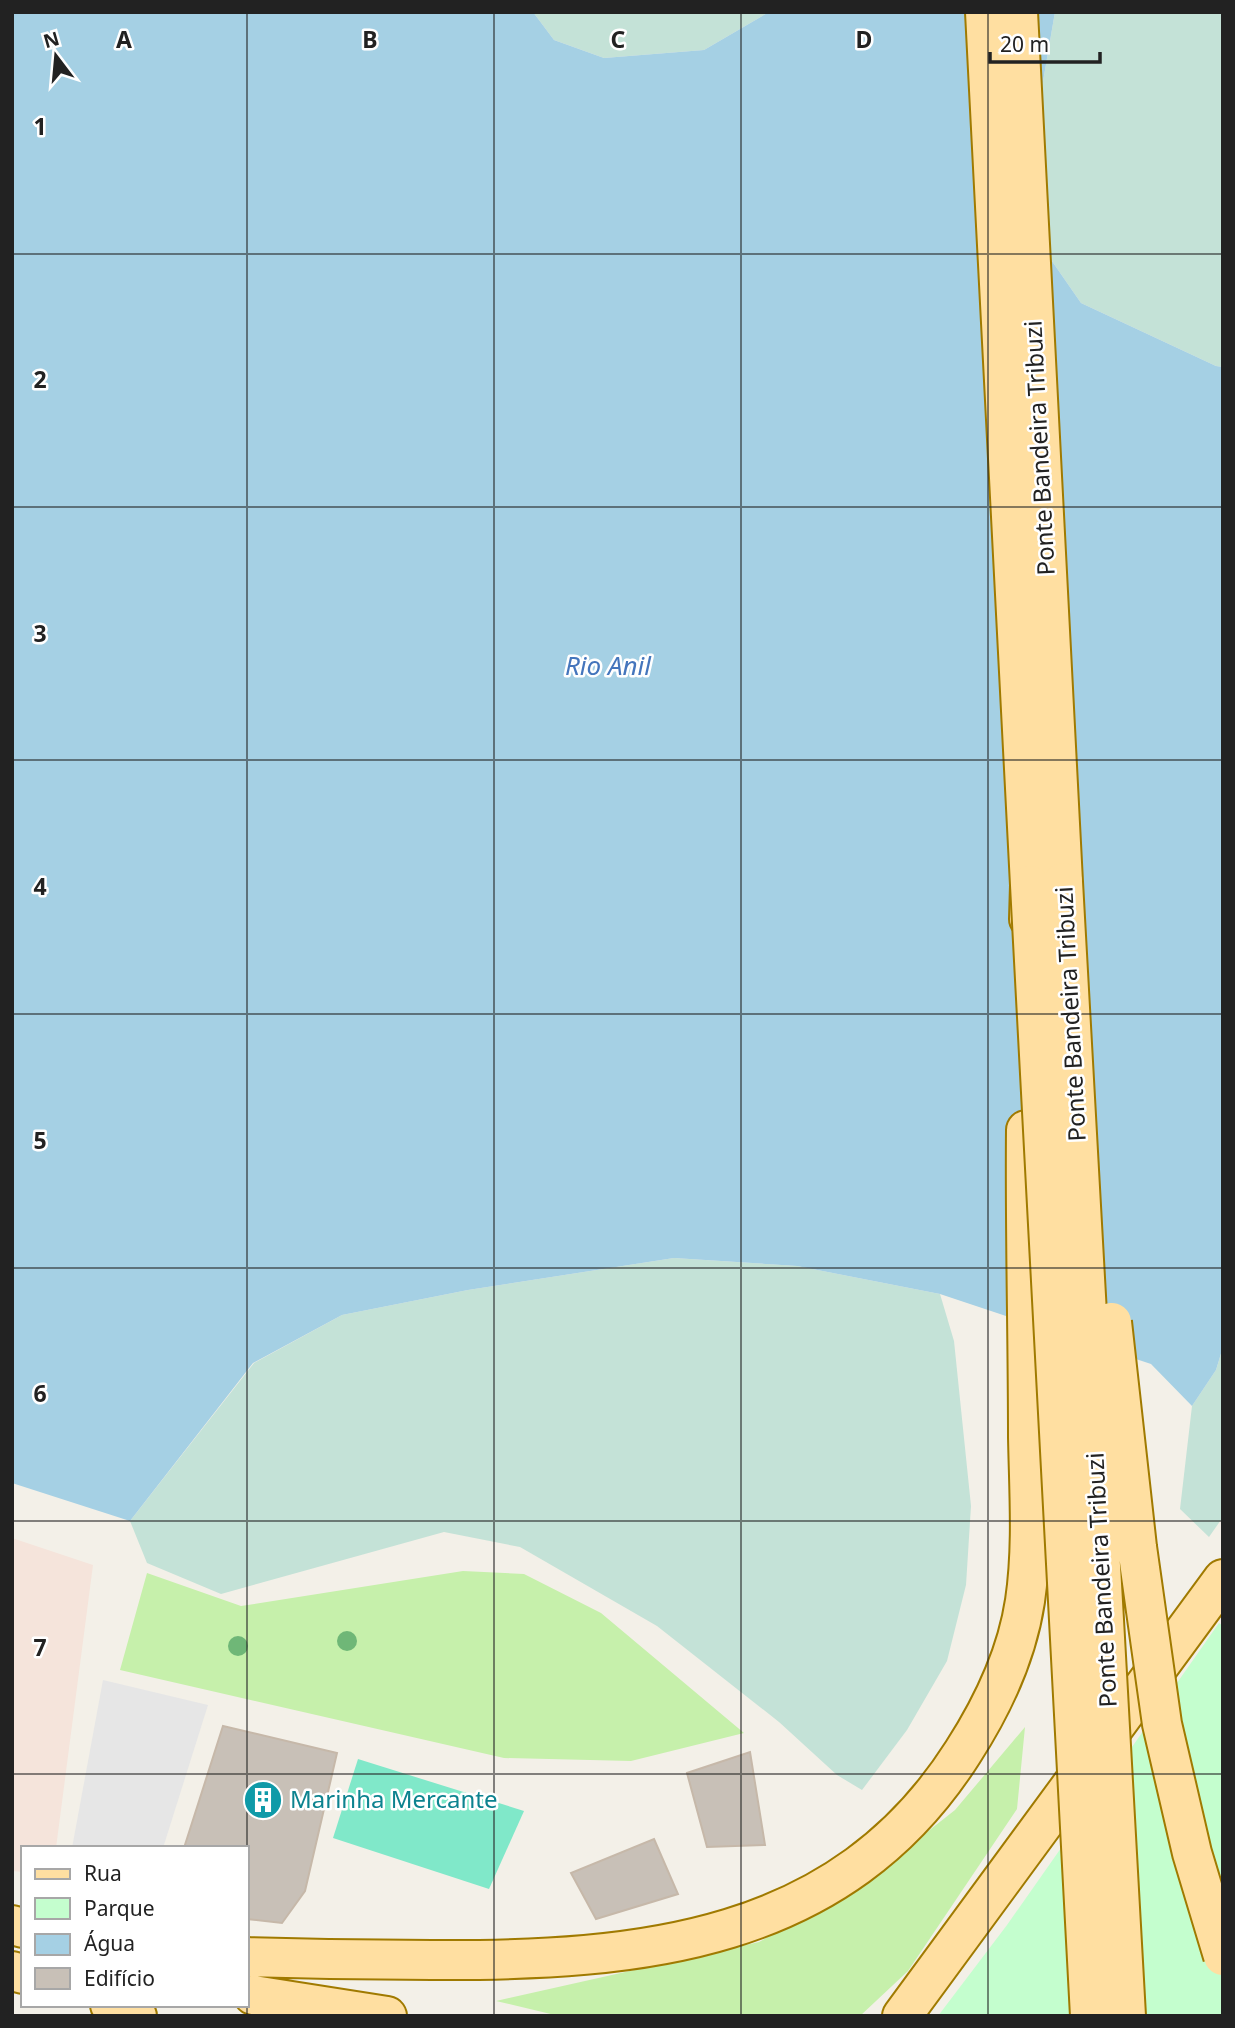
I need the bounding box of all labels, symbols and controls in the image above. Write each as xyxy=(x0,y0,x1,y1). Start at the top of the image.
north arrow xyxy=(21,21,91,91)
scale bar xyxy=(990,21,1100,65)
text: A xyxy=(116,23,132,55)
text: B xyxy=(362,23,378,55)
text: C xyxy=(611,23,626,55)
text: D xyxy=(856,23,872,55)
text: N xyxy=(40,25,62,54)
text: 20 m xyxy=(1000,30,1049,58)
text: 1 xyxy=(33,110,47,142)
street label: Ponte Bandeira Tribuzi xyxy=(1015,320,1062,576)
text: 2 xyxy=(33,363,47,395)
text: 3 xyxy=(33,617,47,649)
water label: Rio Anil xyxy=(565,647,652,683)
text: 4 xyxy=(33,870,47,902)
street label: Ponte Bandeira Tribuzi xyxy=(1046,886,1093,1142)
text: 5 xyxy=(33,1124,47,1156)
text: 6 xyxy=(33,1377,47,1409)
street label: Ponte Bandeira Tribuzi xyxy=(1077,1452,1124,1708)
text: 7 xyxy=(33,1631,47,1663)
building icon: Marinha Mercante xyxy=(242,1779,284,1821)
place label: Marinha Mercante xyxy=(290,1782,497,1815)
legend xyxy=(21,1846,248,2007)
text: Rua xyxy=(84,1859,122,1887)
text: Parque xyxy=(84,1894,154,1922)
text: Água xyxy=(84,1929,135,1957)
text: Edifício xyxy=(84,1964,155,1992)

